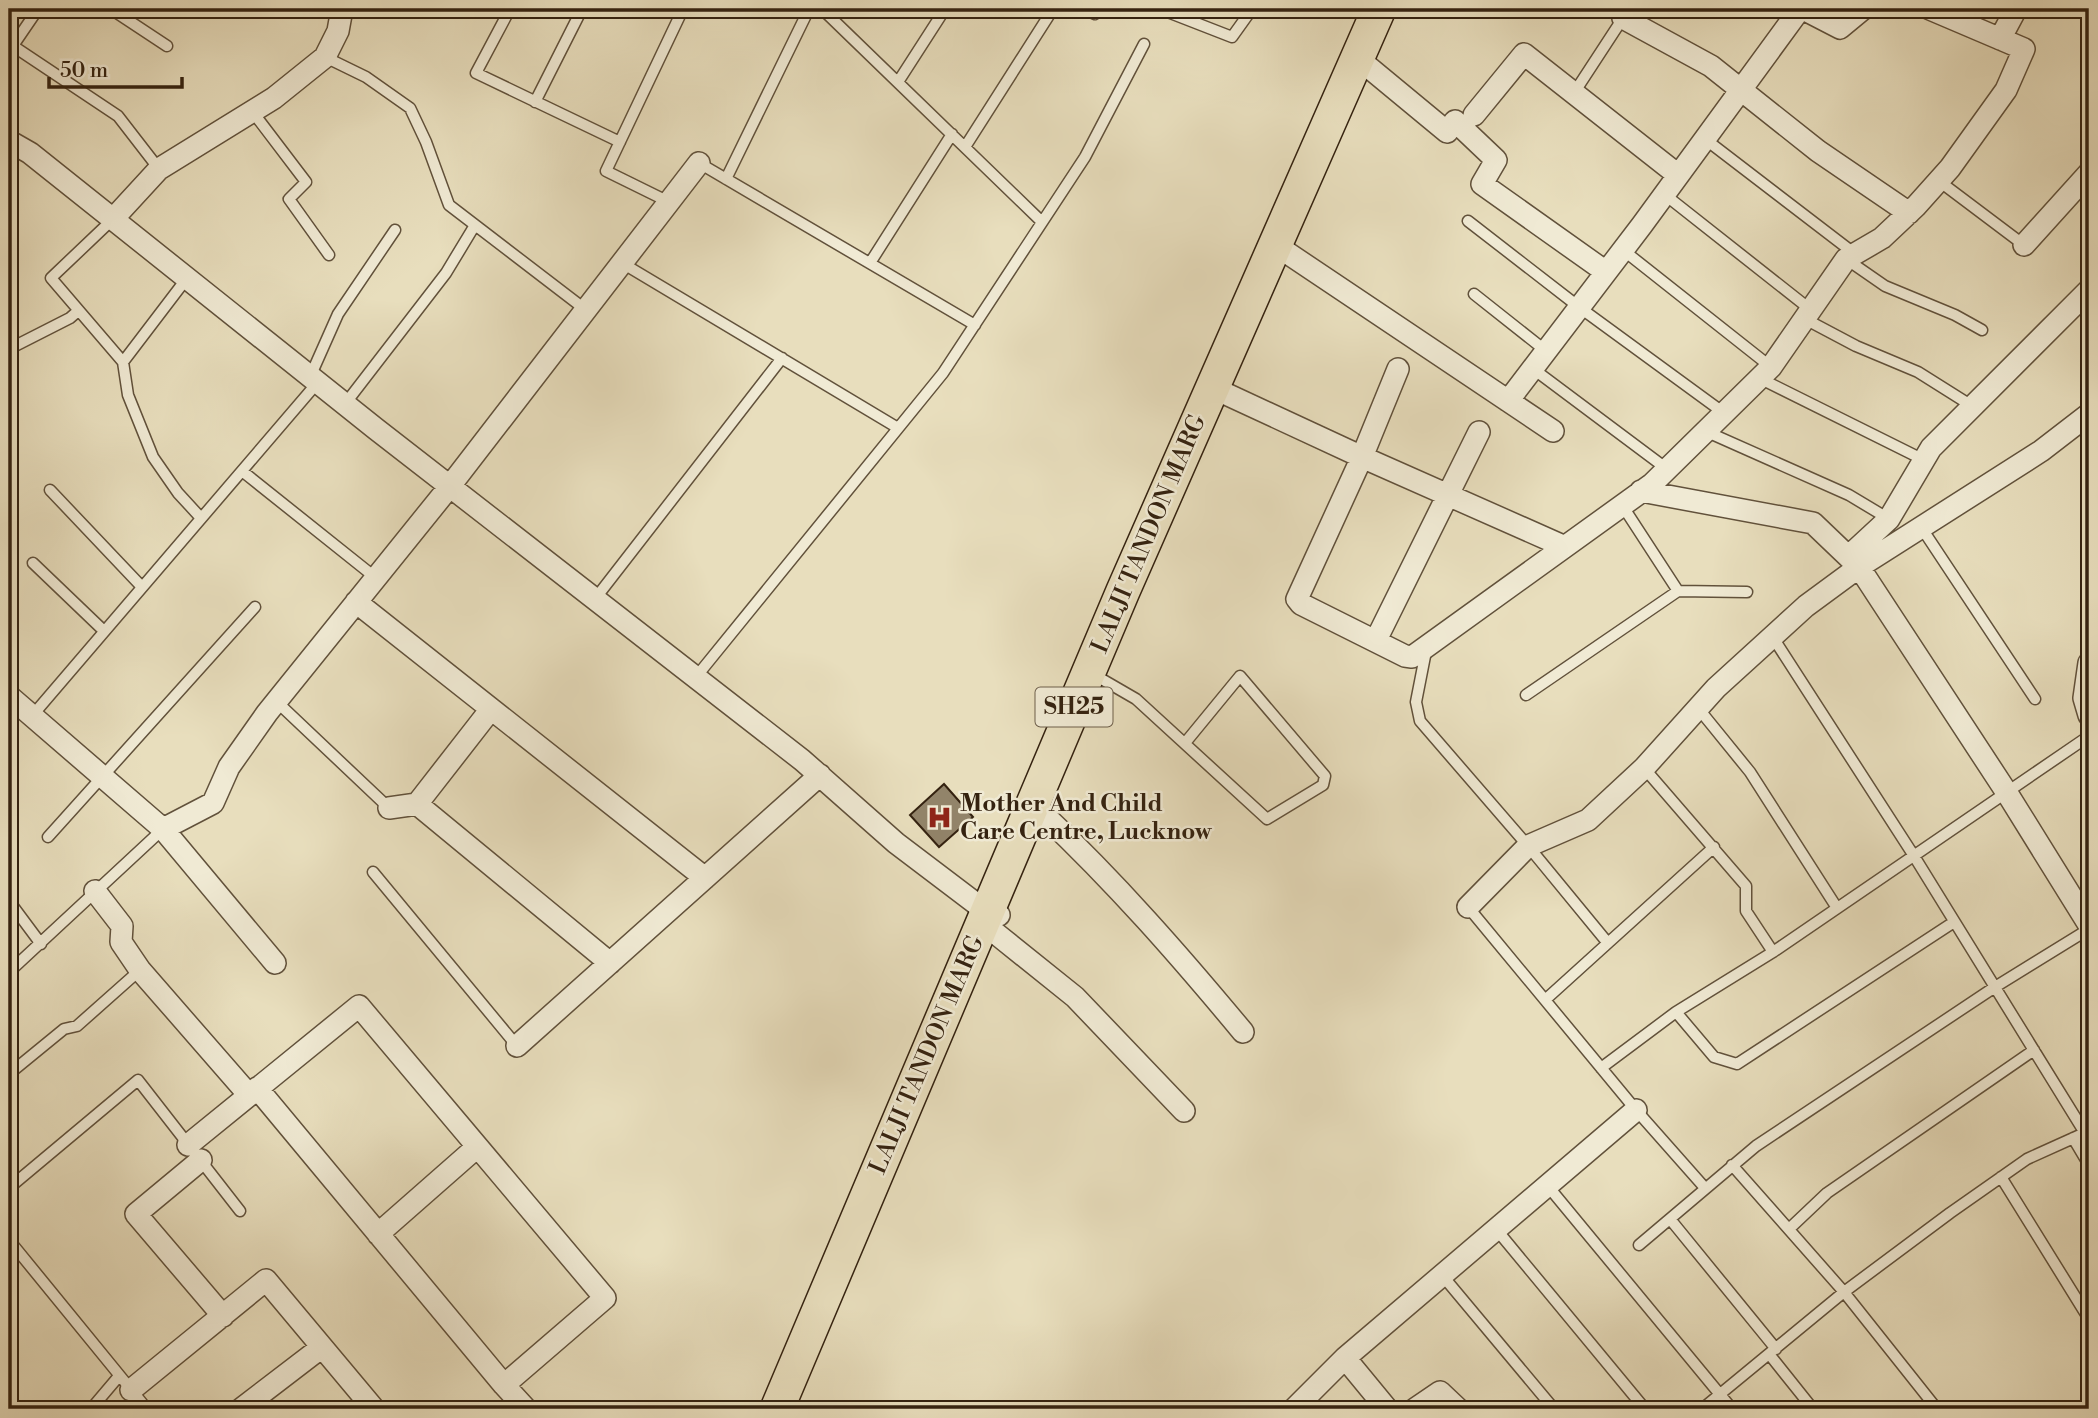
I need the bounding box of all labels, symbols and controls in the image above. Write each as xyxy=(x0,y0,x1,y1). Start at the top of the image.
scale bar xyxy=(49,46,182,90)
text: 50 m xyxy=(60,58,108,84)
street label: LALJI TANDON MARG xyxy=(1085,410,1213,658)
road number: SH25 xyxy=(1036,688,1112,726)
place label: Mother And Child Care Centre, Lucknow xyxy=(960,789,1213,847)
hospital icon: Mother And Child Care Centre, Lucknow xyxy=(926,804,954,832)
street label: LALJI TANDON MARG xyxy=(863,931,991,1179)

